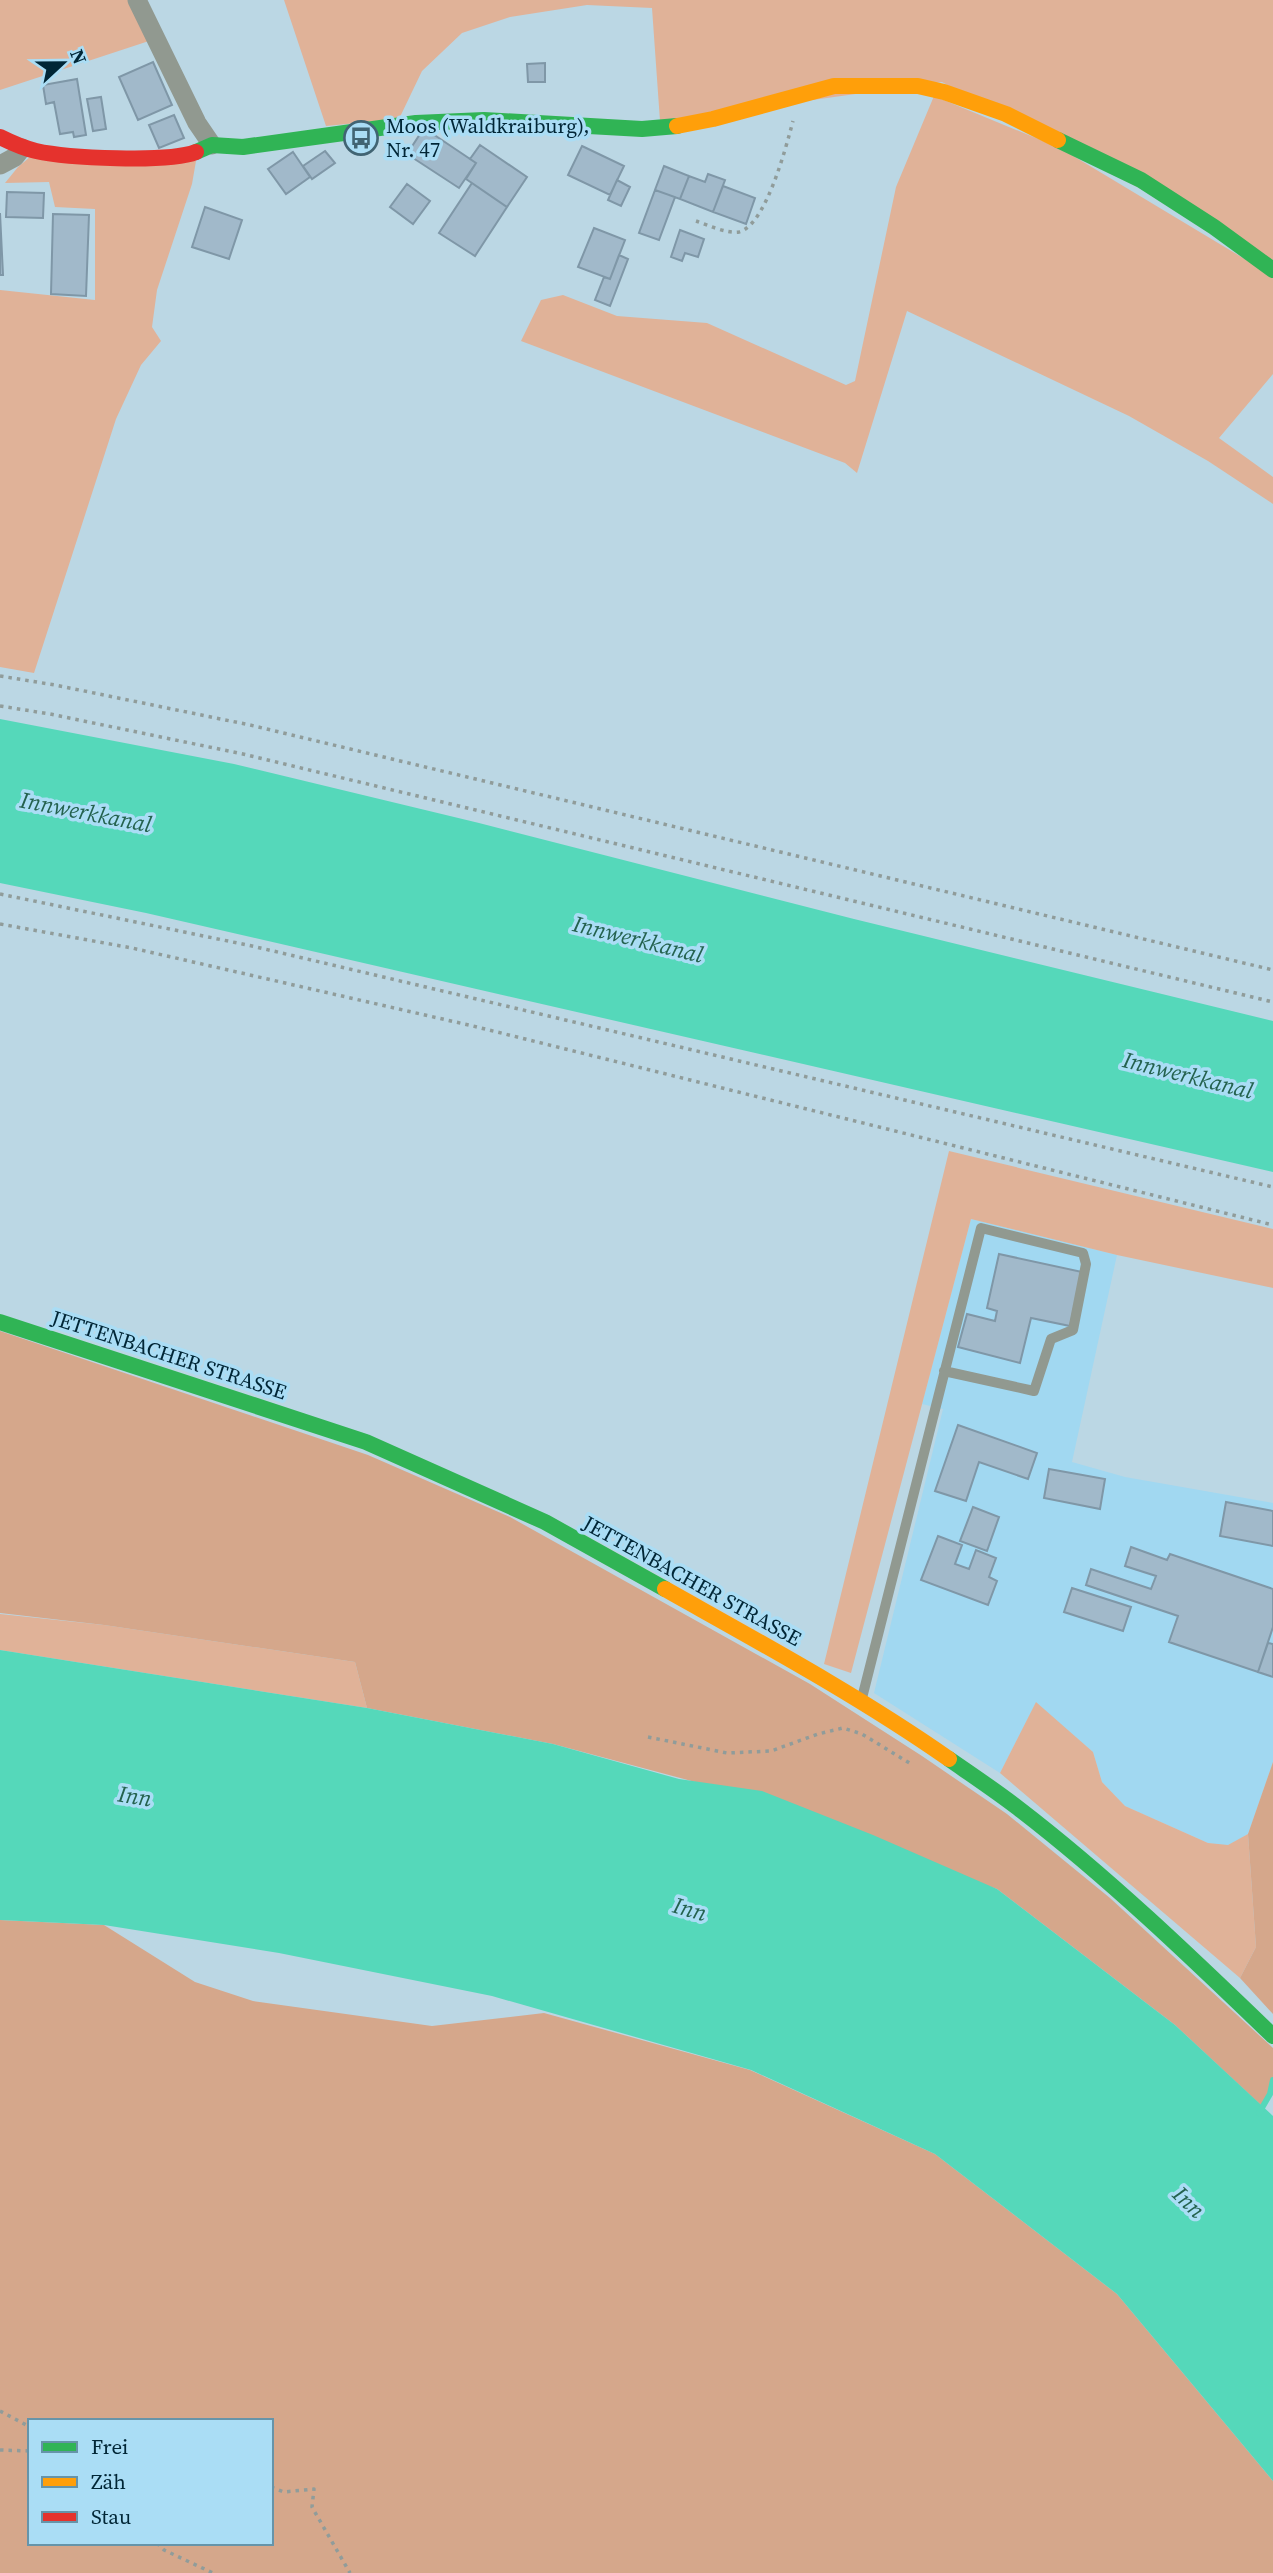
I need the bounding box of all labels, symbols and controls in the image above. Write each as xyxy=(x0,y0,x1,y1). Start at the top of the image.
north arrow xyxy=(28,28,98,98)
text: N xyxy=(64,45,93,68)
place label: Moos (Waldkraiburg), Nr. 47 xyxy=(386,111,590,164)
bus stop icon: Moos (Waldkraiburg), Nr. 47 xyxy=(342,119,380,157)
water label: Innwerkkanal xyxy=(17,783,155,841)
water label: Innwerkkanal xyxy=(568,907,707,971)
water label: Innwerkkanal xyxy=(1118,1043,1257,1107)
street label: JETTENBACHER STRASSE xyxy=(47,1302,290,1406)
street label: JETTENBACHER STRASSE xyxy=(577,1508,807,1653)
water label: Inn xyxy=(115,1777,154,1814)
water label: Inn xyxy=(668,1889,711,1929)
water label: Inn xyxy=(1165,2178,1212,2225)
legend xyxy=(28,2419,273,2545)
text: Frei xyxy=(91,2432,128,2461)
text: Zäh xyxy=(91,2467,126,2496)
text: Stau xyxy=(91,2502,131,2531)

